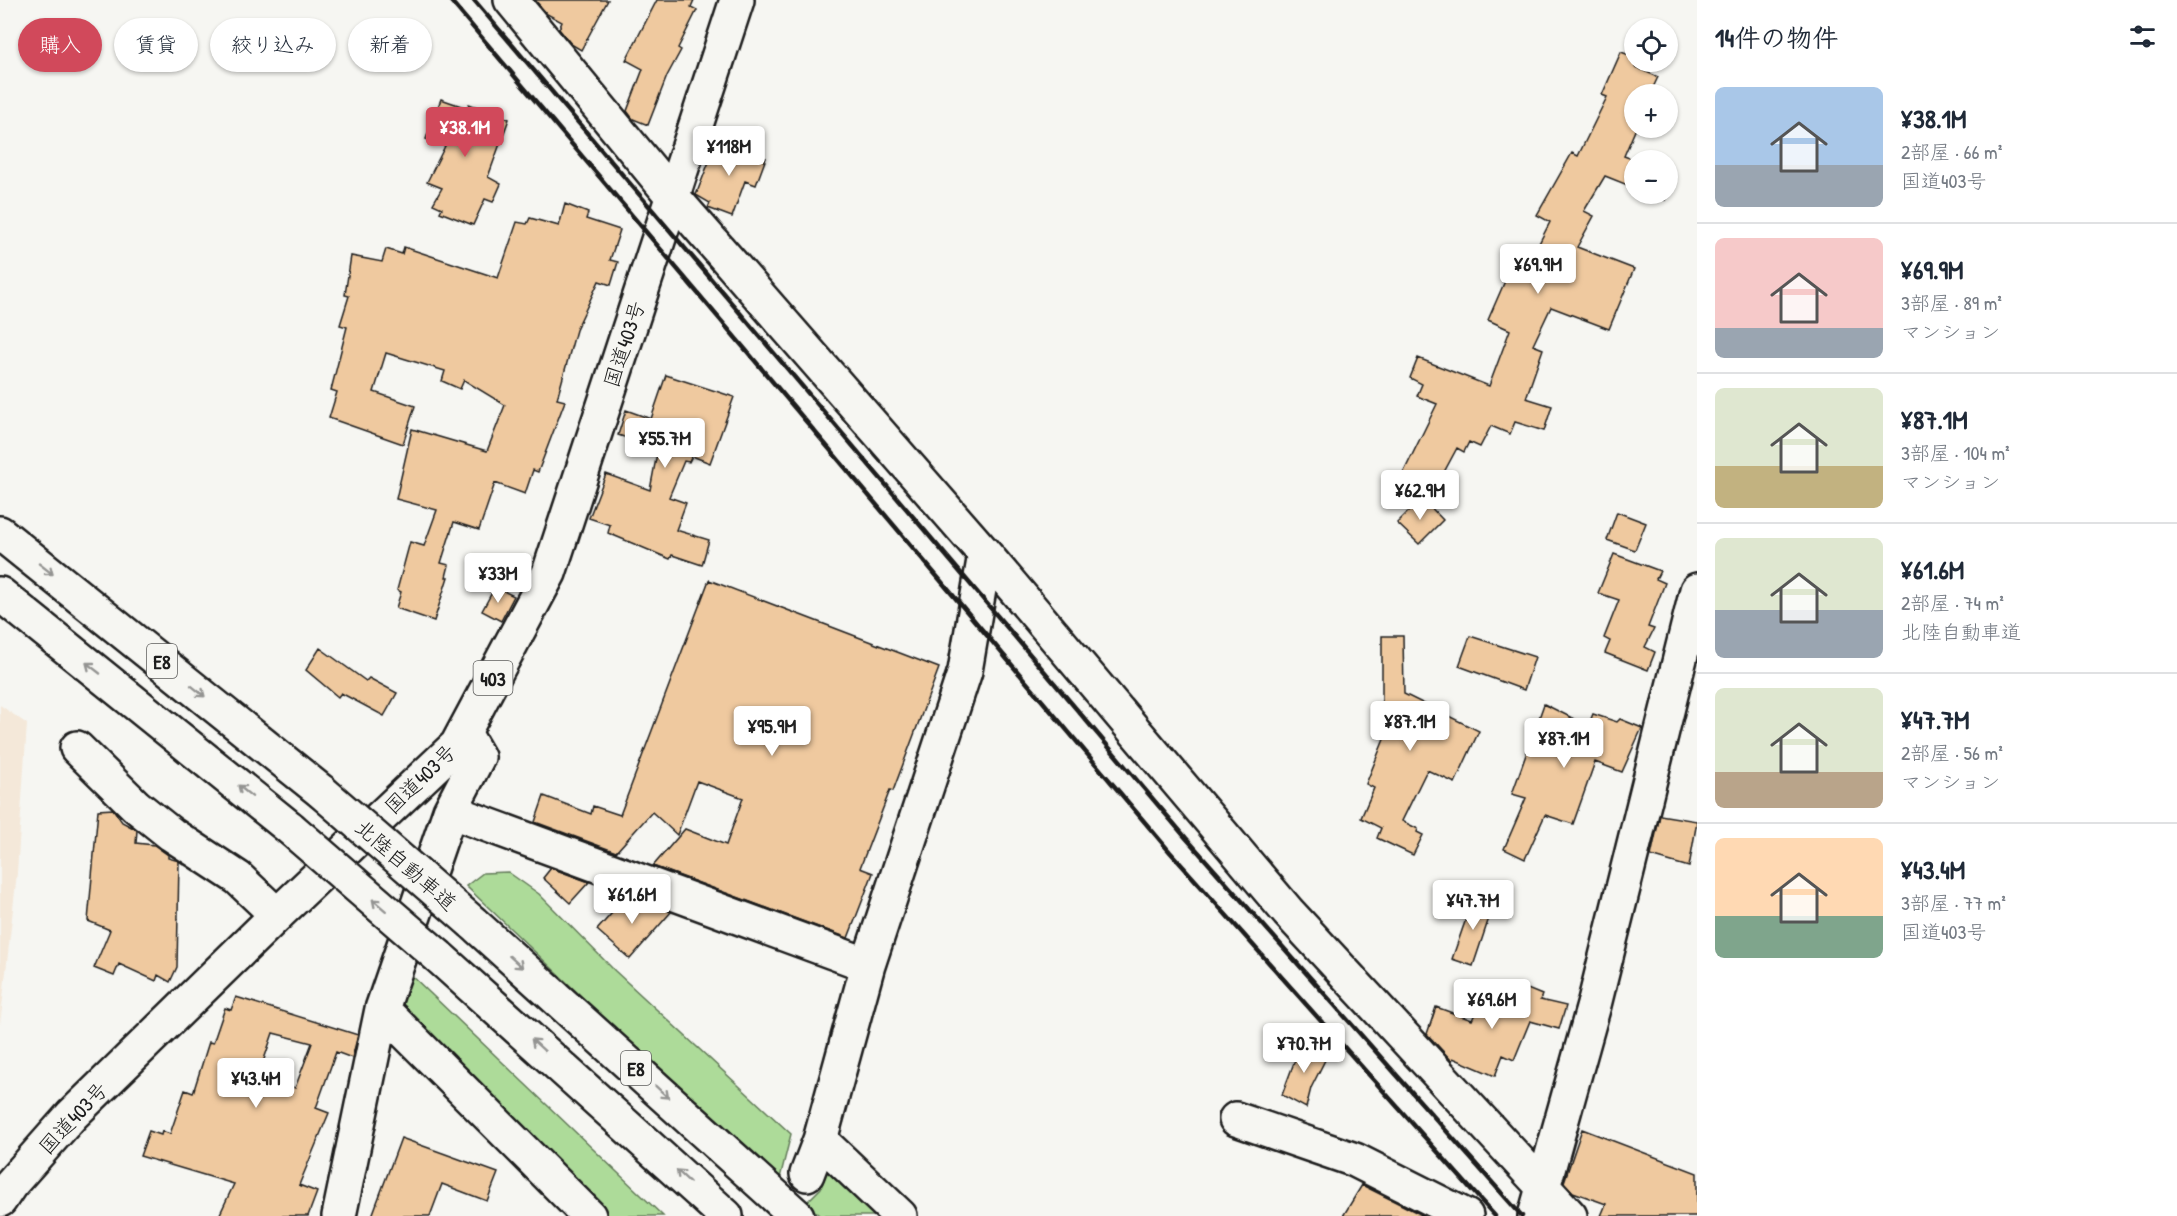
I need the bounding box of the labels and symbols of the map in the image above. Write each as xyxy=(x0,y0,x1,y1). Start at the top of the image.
pin: ¥38.1M xyxy=(416,107,514,158)
pin: ¥118M xyxy=(687,126,771,177)
pin: ¥69.9M xyxy=(1489,244,1587,295)
street label: 国道403号 xyxy=(596,297,652,391)
pin: ¥55.7M xyxy=(616,418,714,469)
pin: ¥62.9M xyxy=(1371,470,1469,521)
pin: ¥33M xyxy=(462,553,534,604)
one-way arrow xyxy=(38,563,54,576)
road number: E8 xyxy=(147,644,177,678)
one-way arrow xyxy=(86,661,102,674)
road number: 403 xyxy=(474,661,512,695)
one-way arrow xyxy=(190,684,205,698)
pin: ¥87.1M xyxy=(1361,701,1459,752)
pin: ¥95.9M xyxy=(723,706,821,757)
pin: ¥87.1M xyxy=(1515,718,1613,769)
street label: 国道403号 xyxy=(378,737,462,821)
one-way arrow xyxy=(238,784,253,798)
street label: 北陸自動車道 xyxy=(349,813,463,917)
pin: ¥61.6M xyxy=(583,874,681,925)
pin: ¥47.7M xyxy=(1424,880,1522,931)
one-way arrow xyxy=(372,898,387,912)
one-way arrow xyxy=(509,955,524,969)
pin: ¥69.6M xyxy=(1443,979,1541,1030)
pin: ¥70.7M xyxy=(1255,1023,1353,1074)
one-way arrow xyxy=(531,1038,546,1052)
road number: E8 xyxy=(621,1051,651,1085)
pin: ¥43.4M xyxy=(207,1058,305,1109)
street label: 国道403号 xyxy=(32,1075,114,1161)
one-way arrow xyxy=(654,1085,669,1099)
one-way arrow xyxy=(675,1169,690,1184)

